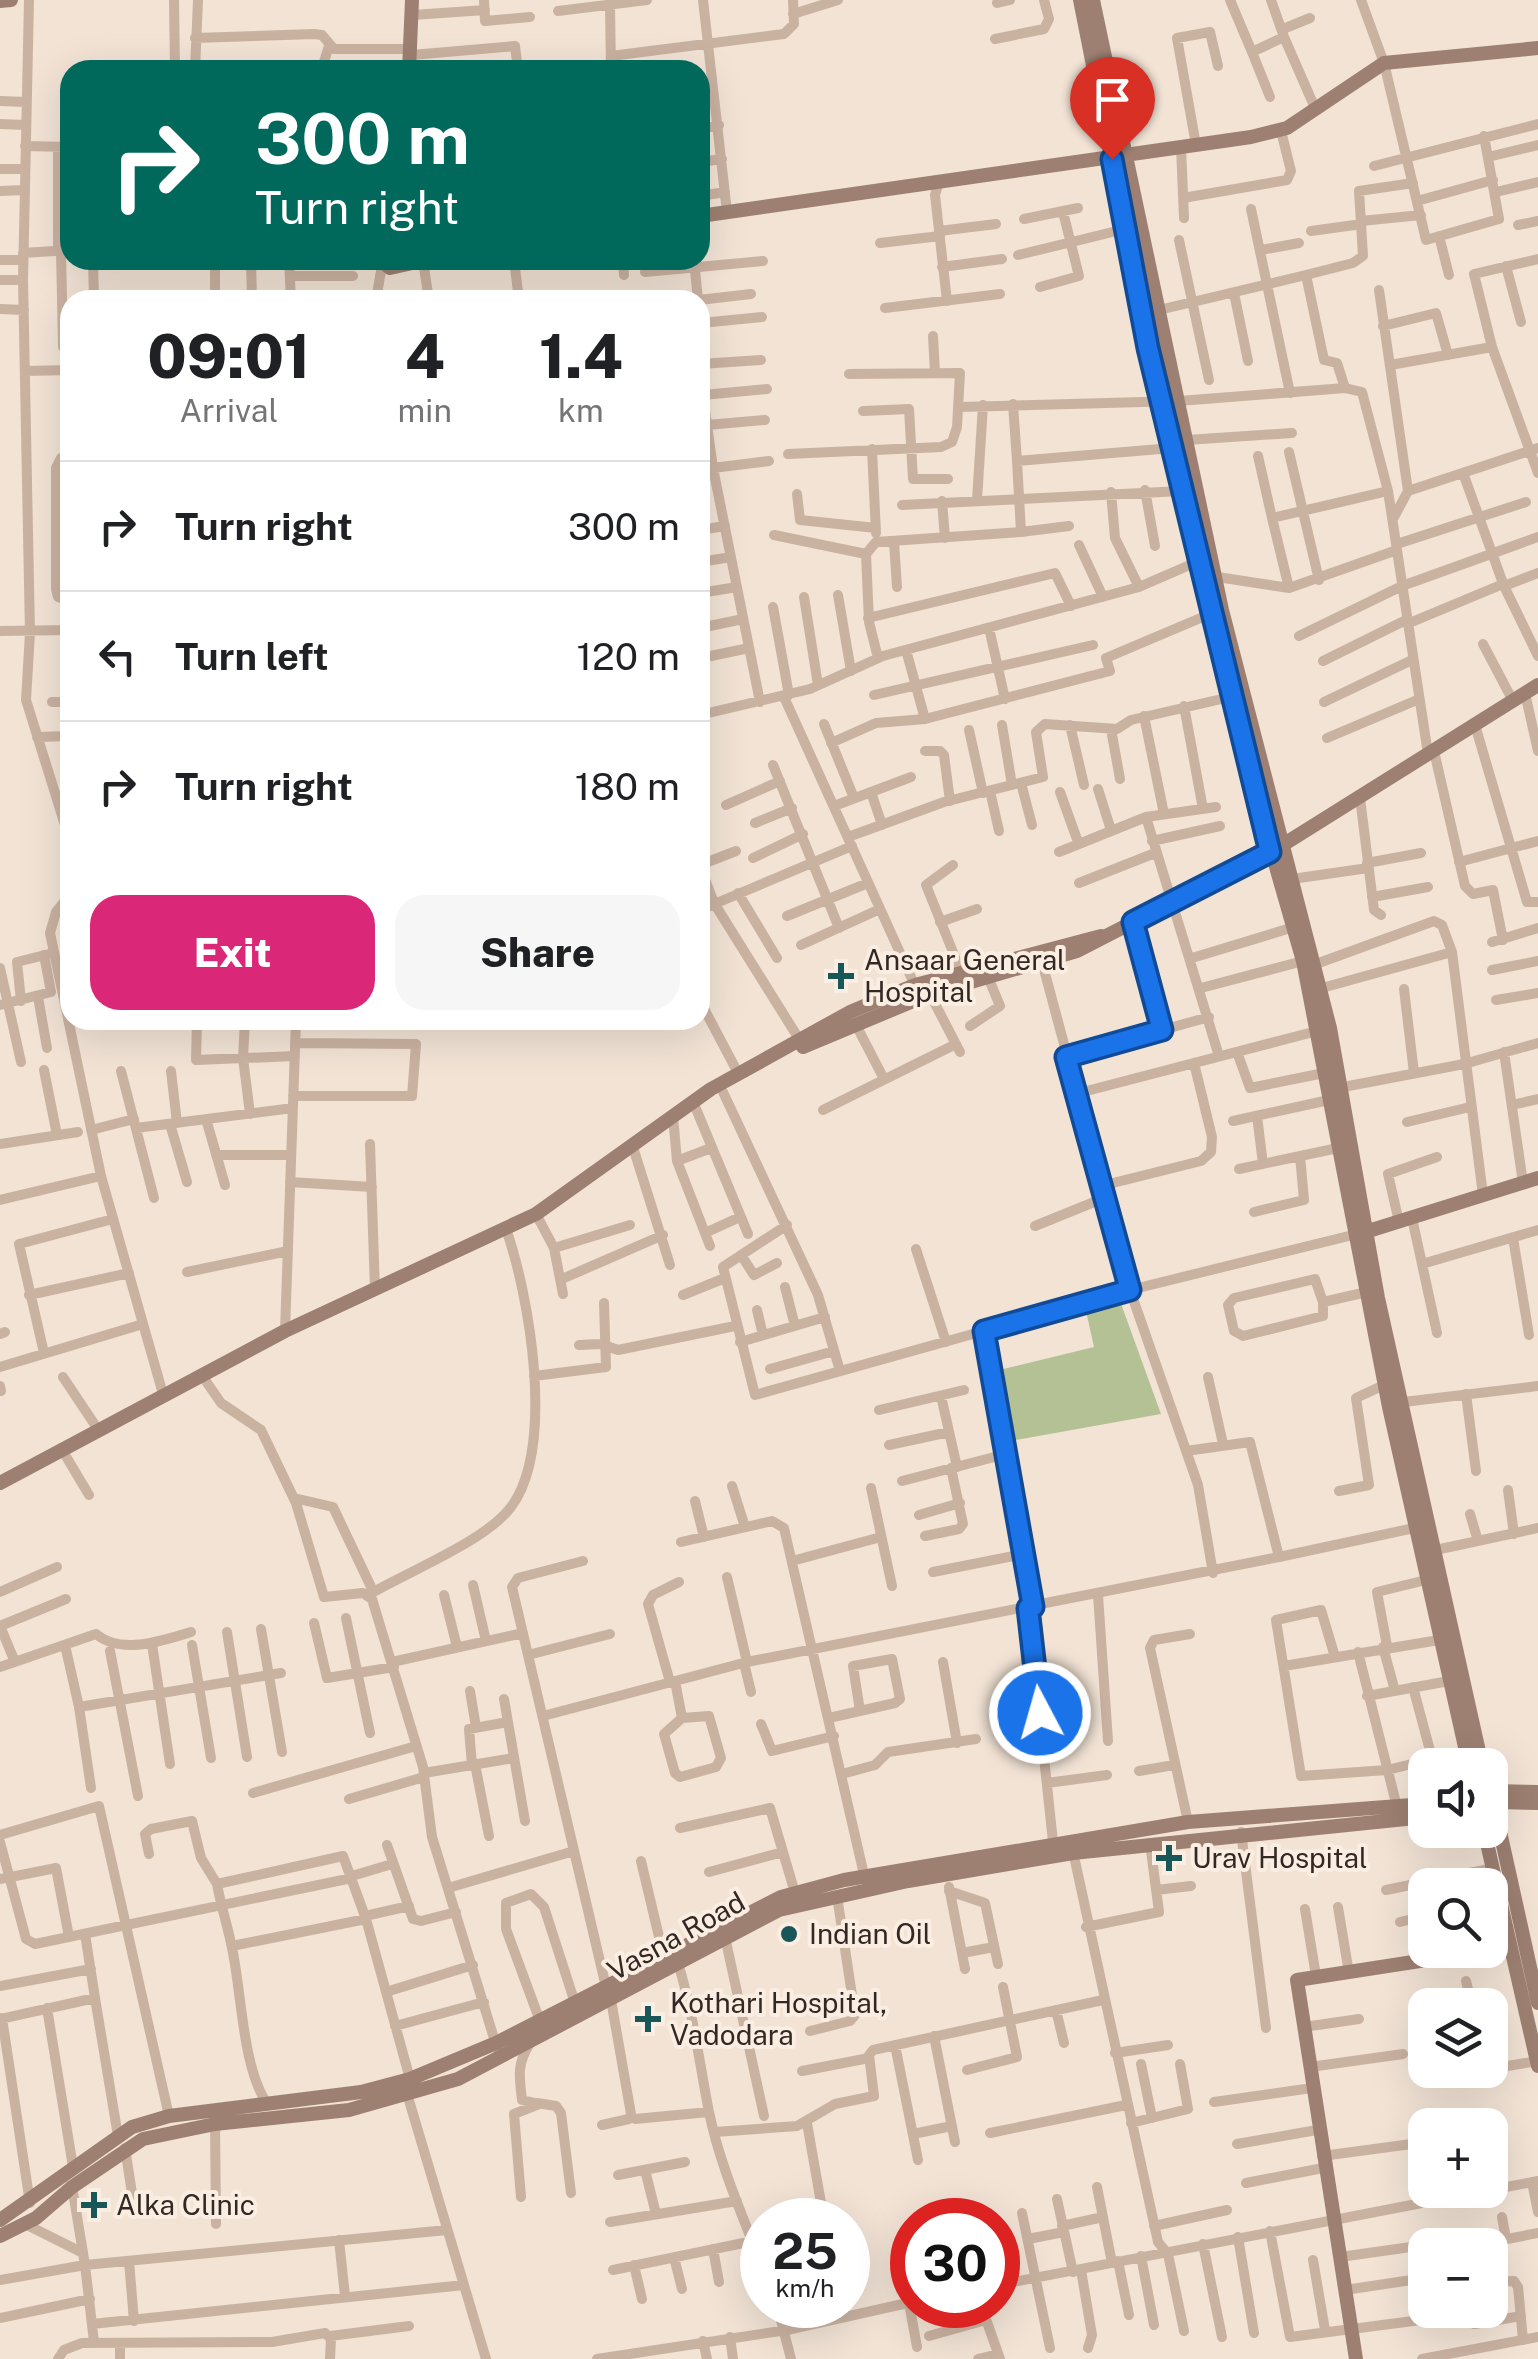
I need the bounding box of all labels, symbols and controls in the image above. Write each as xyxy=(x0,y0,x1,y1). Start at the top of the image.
pin xyxy=(1070,57,1155,160)
icon: arrive xyxy=(1085,72,1140,127)
text: 300 m xyxy=(255,97,470,180)
icon: right xyxy=(90,100,220,230)
text: Turn right xyxy=(255,181,459,234)
text: 09:01 xyxy=(147,321,310,392)
text: 4 xyxy=(405,321,445,392)
text: 1.4 xyxy=(539,321,623,392)
text: Arrival xyxy=(179,392,278,429)
text: min xyxy=(398,392,452,429)
text: km xyxy=(558,392,604,429)
icon: right xyxy=(90,499,145,554)
text: Turn right xyxy=(175,504,353,549)
text: 300 m xyxy=(568,504,680,549)
icon: left xyxy=(90,629,145,684)
text: Turn left xyxy=(175,634,329,679)
text: 120 m xyxy=(577,634,680,679)
icon: right xyxy=(90,759,145,814)
text: Turn right xyxy=(175,764,353,809)
text: 180 m xyxy=(575,764,680,809)
button: Exit xyxy=(90,895,375,1010)
button: Share xyxy=(395,895,680,1010)
place label: Ansaar General Hospital xyxy=(864,943,1066,1008)
marker: Ansaar General Hospital xyxy=(828,963,854,989)
position arrow xyxy=(988,1661,1092,1765)
map controls xyxy=(1408,1748,1508,2328)
button: sound xyxy=(1408,1748,1508,1848)
place label: Urav Hospital xyxy=(1192,1841,1367,1874)
marker: Urav Hospital xyxy=(1156,1845,1182,1871)
button: search xyxy=(1408,1868,1508,1968)
street label: Vasna Road xyxy=(601,1884,750,1987)
place label: Indian Oil xyxy=(809,1917,931,1950)
marker: Indian Oil xyxy=(778,1923,800,1945)
place label: Kothari Hospital, Vadodara xyxy=(670,1986,887,2051)
button: layers xyxy=(1408,1988,1508,2088)
marker: Kothari Hospital, Vadodara xyxy=(635,2006,661,2032)
button: + xyxy=(1408,2108,1508,2208)
place label: Alka Clinic xyxy=(116,2188,255,2221)
marker: Alka Clinic xyxy=(81,2192,107,2218)
speed limit sign: 30 xyxy=(890,2198,1020,2328)
text: 25 xyxy=(772,2221,838,2280)
button: − xyxy=(1408,2228,1508,2328)
text: km/h xyxy=(776,2273,834,2303)

